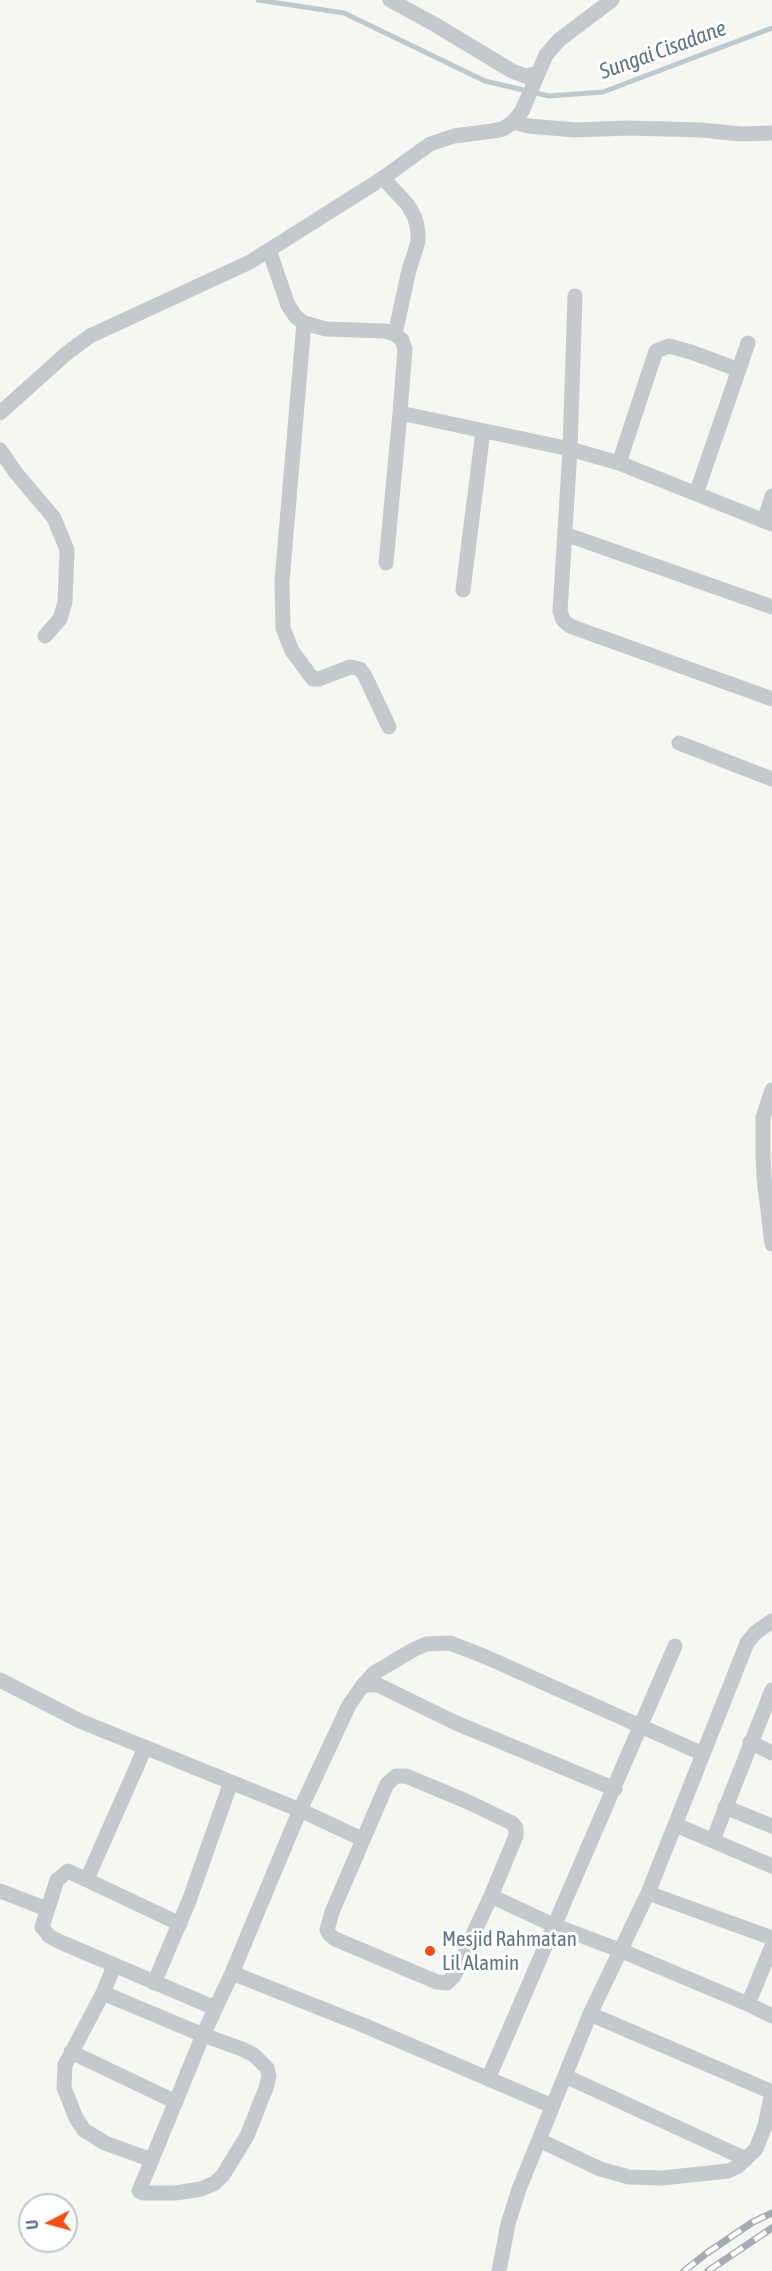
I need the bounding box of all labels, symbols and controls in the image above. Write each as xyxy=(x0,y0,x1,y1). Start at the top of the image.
water label: Sungai Cisadane xyxy=(596,15,730,85)
place label: Mesjid Rahmatan Lil Alamin xyxy=(442,1926,577,1976)
marker: Mesjid Rahmatan Lil Alamin xyxy=(423,1944,437,1958)
north arrow xyxy=(18,2193,78,2253)
text: U xyxy=(23,2219,42,2230)

